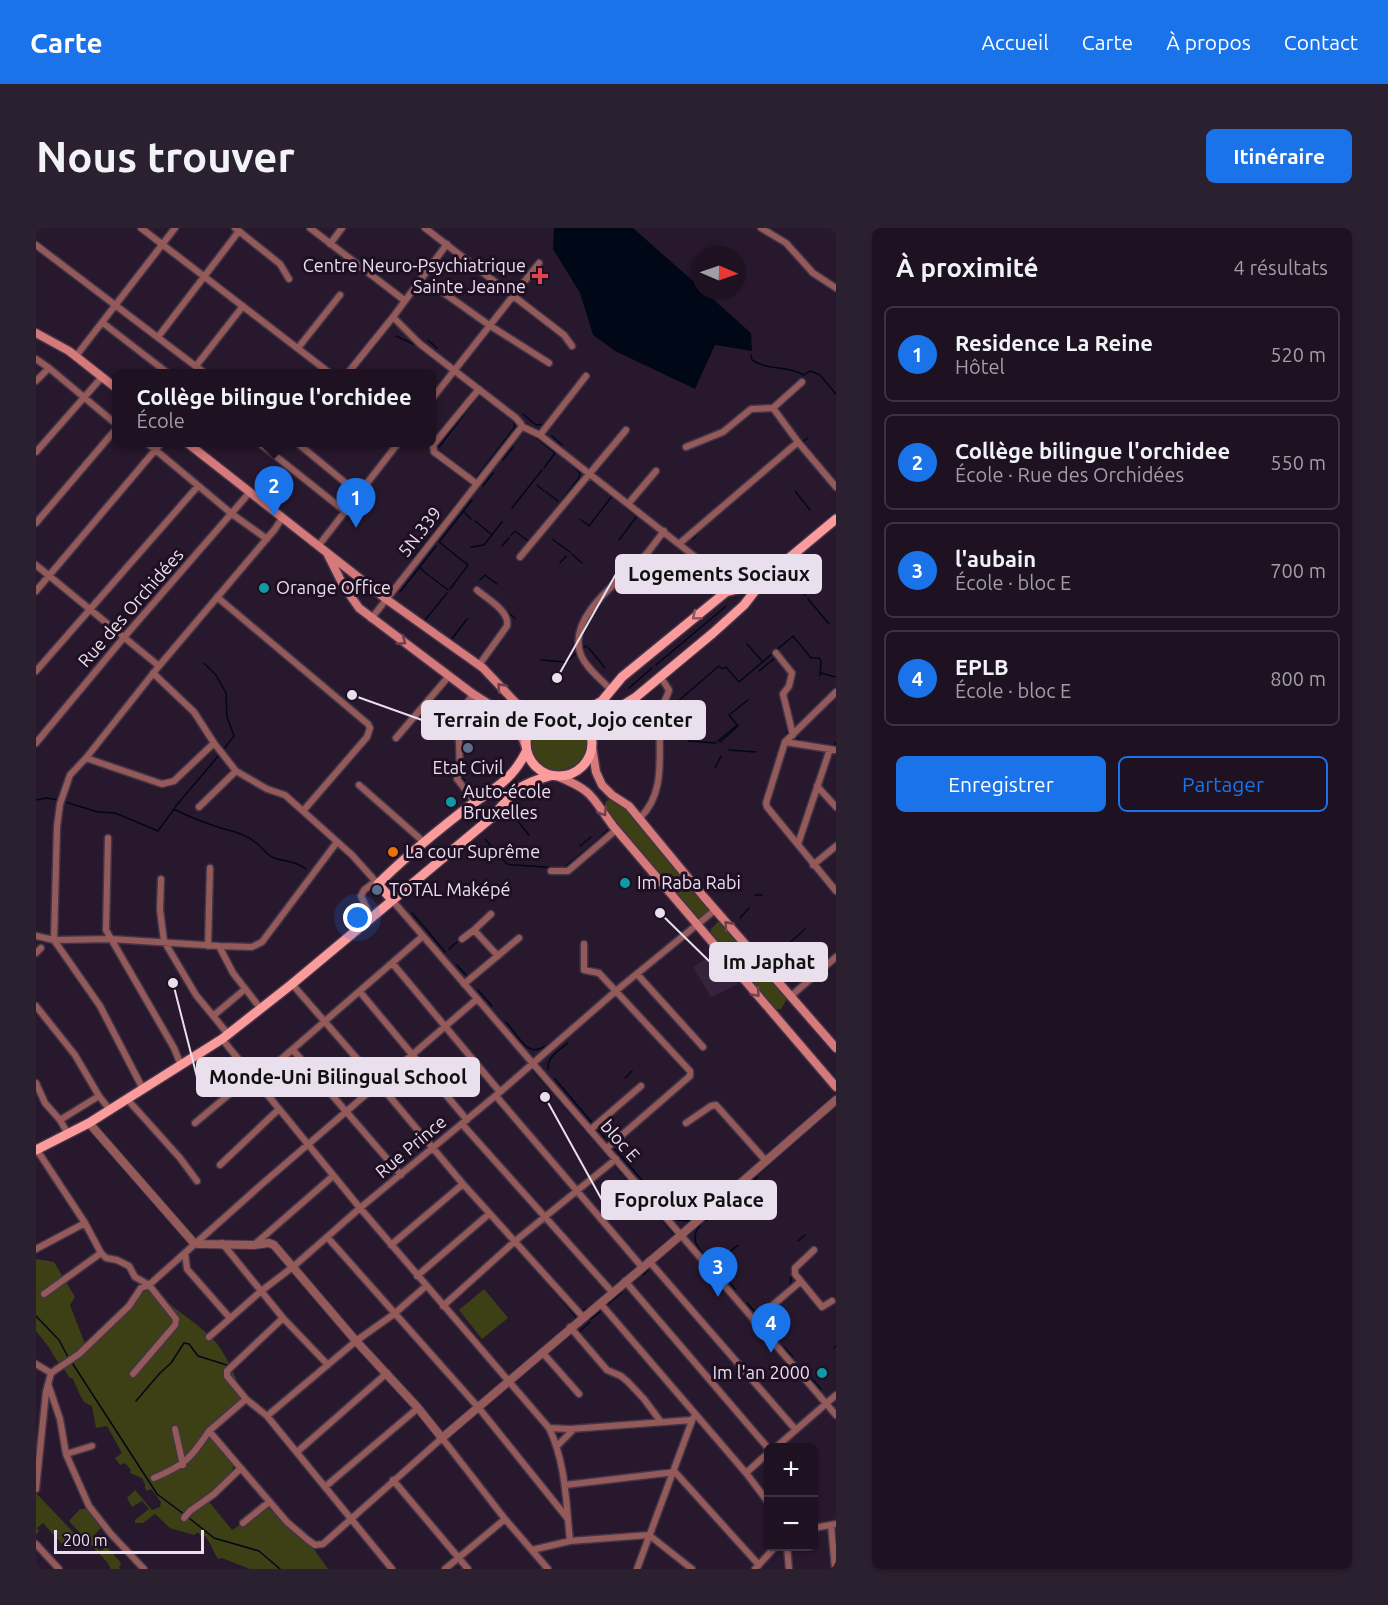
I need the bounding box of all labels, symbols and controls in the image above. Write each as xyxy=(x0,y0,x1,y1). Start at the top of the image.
text: Carte xyxy=(30,27,103,58)
text: Accueil xyxy=(981,30,1049,54)
text: Carte xyxy=(1082,30,1133,54)
text: À propos xyxy=(1166,30,1251,54)
text: Contact xyxy=(1284,30,1358,54)
button: Itinéraire xyxy=(1206,129,1352,183)
text: Nous trouver xyxy=(36,133,295,180)
north arrow xyxy=(692,246,746,300)
text: À proximité xyxy=(896,253,1038,282)
place label: Centre Neuro-Psychiatrique Sainte Jeanne xyxy=(303,255,526,296)
text: 4 résultats xyxy=(1234,256,1328,279)
marker: Centre Neuro-Psychiatrique Sainte Jeanne xyxy=(531,267,549,285)
text: Residence La Reine xyxy=(955,330,1153,355)
text: 1 xyxy=(912,343,923,366)
text: 520 m xyxy=(1270,343,1326,366)
text: Hôtel xyxy=(955,355,1005,378)
popup xyxy=(112,369,436,447)
text: Collège bilingue l'orchidee xyxy=(136,384,412,409)
text: École xyxy=(136,409,185,432)
text: Collège bilingue l'orchidee xyxy=(955,438,1230,463)
text: 2 xyxy=(912,451,923,474)
text: 550 m xyxy=(1270,451,1326,474)
text: École · Rue des Orchidées xyxy=(955,463,1184,486)
pin: 2 xyxy=(254,466,294,516)
pin: 1 xyxy=(336,478,376,528)
street label: 5N.339 xyxy=(394,502,445,560)
street label: Rue des Orchidées xyxy=(74,544,187,670)
text: l'aubain xyxy=(955,546,1036,571)
callout: Logements Sociaux xyxy=(616,555,821,593)
text: 3 xyxy=(912,559,923,582)
text: 700 m xyxy=(1270,559,1326,582)
text: Logements Sociaux xyxy=(628,562,810,585)
text: École · bloc E xyxy=(955,571,1071,594)
place label: Orange Office xyxy=(276,577,391,597)
marker: Orange Office xyxy=(257,581,271,595)
one-way arrow xyxy=(692,609,703,620)
one-way arrow xyxy=(395,634,406,645)
text: EPLB xyxy=(955,654,1009,679)
text: 4 xyxy=(912,667,923,690)
text: 800 m xyxy=(1270,667,1326,690)
text: École · bloc E xyxy=(955,679,1071,702)
one-way arrow xyxy=(497,683,508,694)
callout: Terrain de Foot, Jojo center xyxy=(422,701,705,739)
text: Terrain de Foot, Jojo center xyxy=(434,708,693,731)
marker: Etat Civil xyxy=(461,741,475,755)
button: Enregistrer xyxy=(896,756,1106,812)
button: Partager xyxy=(1118,756,1328,812)
place label: Etat Civil xyxy=(433,757,504,777)
place label: Auto-école Bruxelles xyxy=(463,781,551,822)
marker: Auto-école Bruxelles xyxy=(444,795,458,809)
one-way arrow xyxy=(596,805,607,816)
place label: La cour Suprême xyxy=(405,841,540,861)
marker: La cour Suprême xyxy=(386,845,400,859)
place label: Im Raba Rabi xyxy=(637,872,741,892)
marker: Im Raba Rabi xyxy=(618,876,632,890)
place label: TOTAL Maképé xyxy=(389,879,510,899)
marker: TOTAL Maképé xyxy=(370,883,384,897)
your location xyxy=(343,903,372,932)
one-way arrow xyxy=(724,921,735,932)
callout: Im Japhat xyxy=(710,943,827,981)
text: Im Japhat xyxy=(723,950,816,973)
one-way arrow xyxy=(749,986,760,997)
callout: Monde-Uni Bilingual School xyxy=(197,1058,479,1096)
text: Monde-Uni Bilingual School xyxy=(209,1065,467,1088)
street label: Rue Prince xyxy=(371,1111,450,1182)
street label: bloc E xyxy=(597,1116,644,1165)
callout: Foprolux Palace xyxy=(602,1181,776,1219)
text: Foprolux Palace xyxy=(614,1188,764,1211)
pin: 3 xyxy=(698,1248,738,1297)
pin: 4 xyxy=(752,1304,790,1353)
place label: Im l'an 2000 xyxy=(712,1362,810,1382)
marker: Im l'an 2000 xyxy=(815,1366,829,1380)
map controls xyxy=(764,1443,818,1551)
button: + xyxy=(764,1443,818,1497)
button: − xyxy=(764,1497,818,1551)
scale bar xyxy=(54,1527,204,1554)
text: 200 m xyxy=(63,1531,108,1549)

